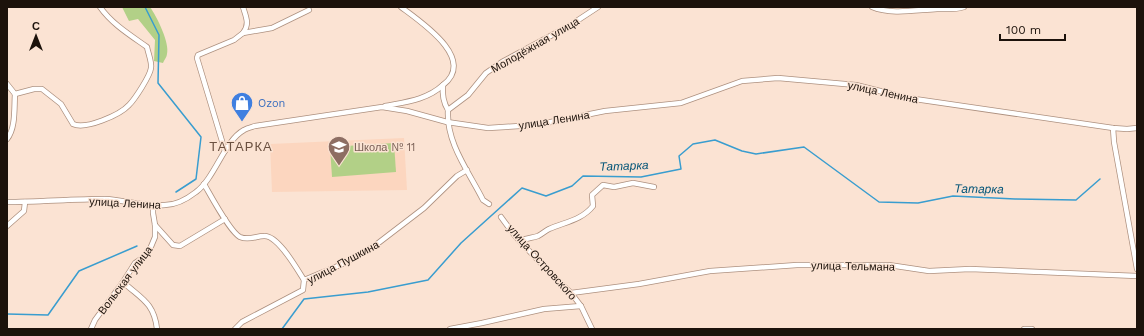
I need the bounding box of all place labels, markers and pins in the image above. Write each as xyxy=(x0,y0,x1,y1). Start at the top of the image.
shop icon: Ozon xyxy=(229,90,255,123)
place label: Ozon xyxy=(258,97,285,110)
school or university icon: Школа № 11 xyxy=(326,134,352,167)
place label: Школа № 11 xyxy=(354,141,415,154)

